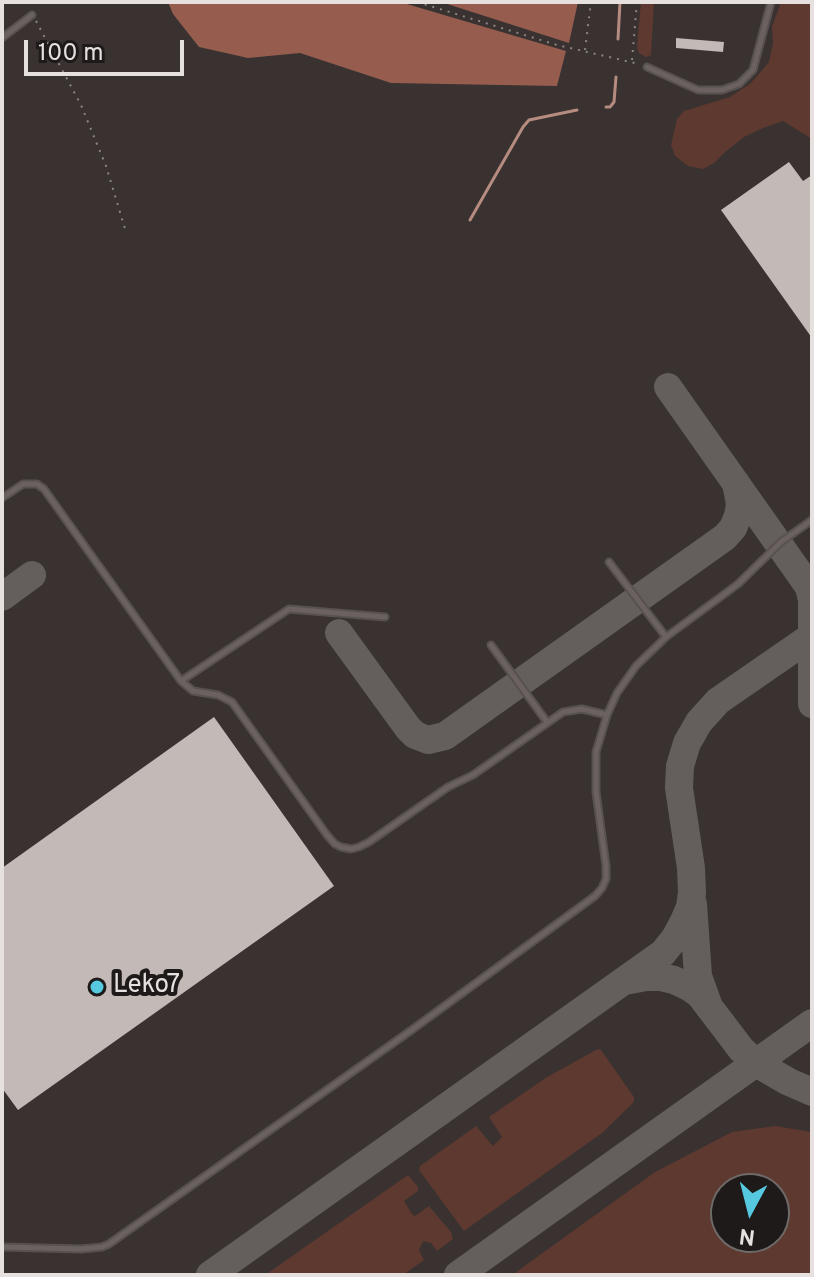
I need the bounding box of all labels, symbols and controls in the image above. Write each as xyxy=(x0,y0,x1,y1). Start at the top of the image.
scale bar xyxy=(28,24,188,74)
text: 100 m xyxy=(38,39,104,69)
place label: Leko7 xyxy=(113,971,180,1003)
marker: Leko7 xyxy=(88,978,106,996)
north arrow xyxy=(710,1173,790,1253)
text: N xyxy=(738,1221,757,1250)

